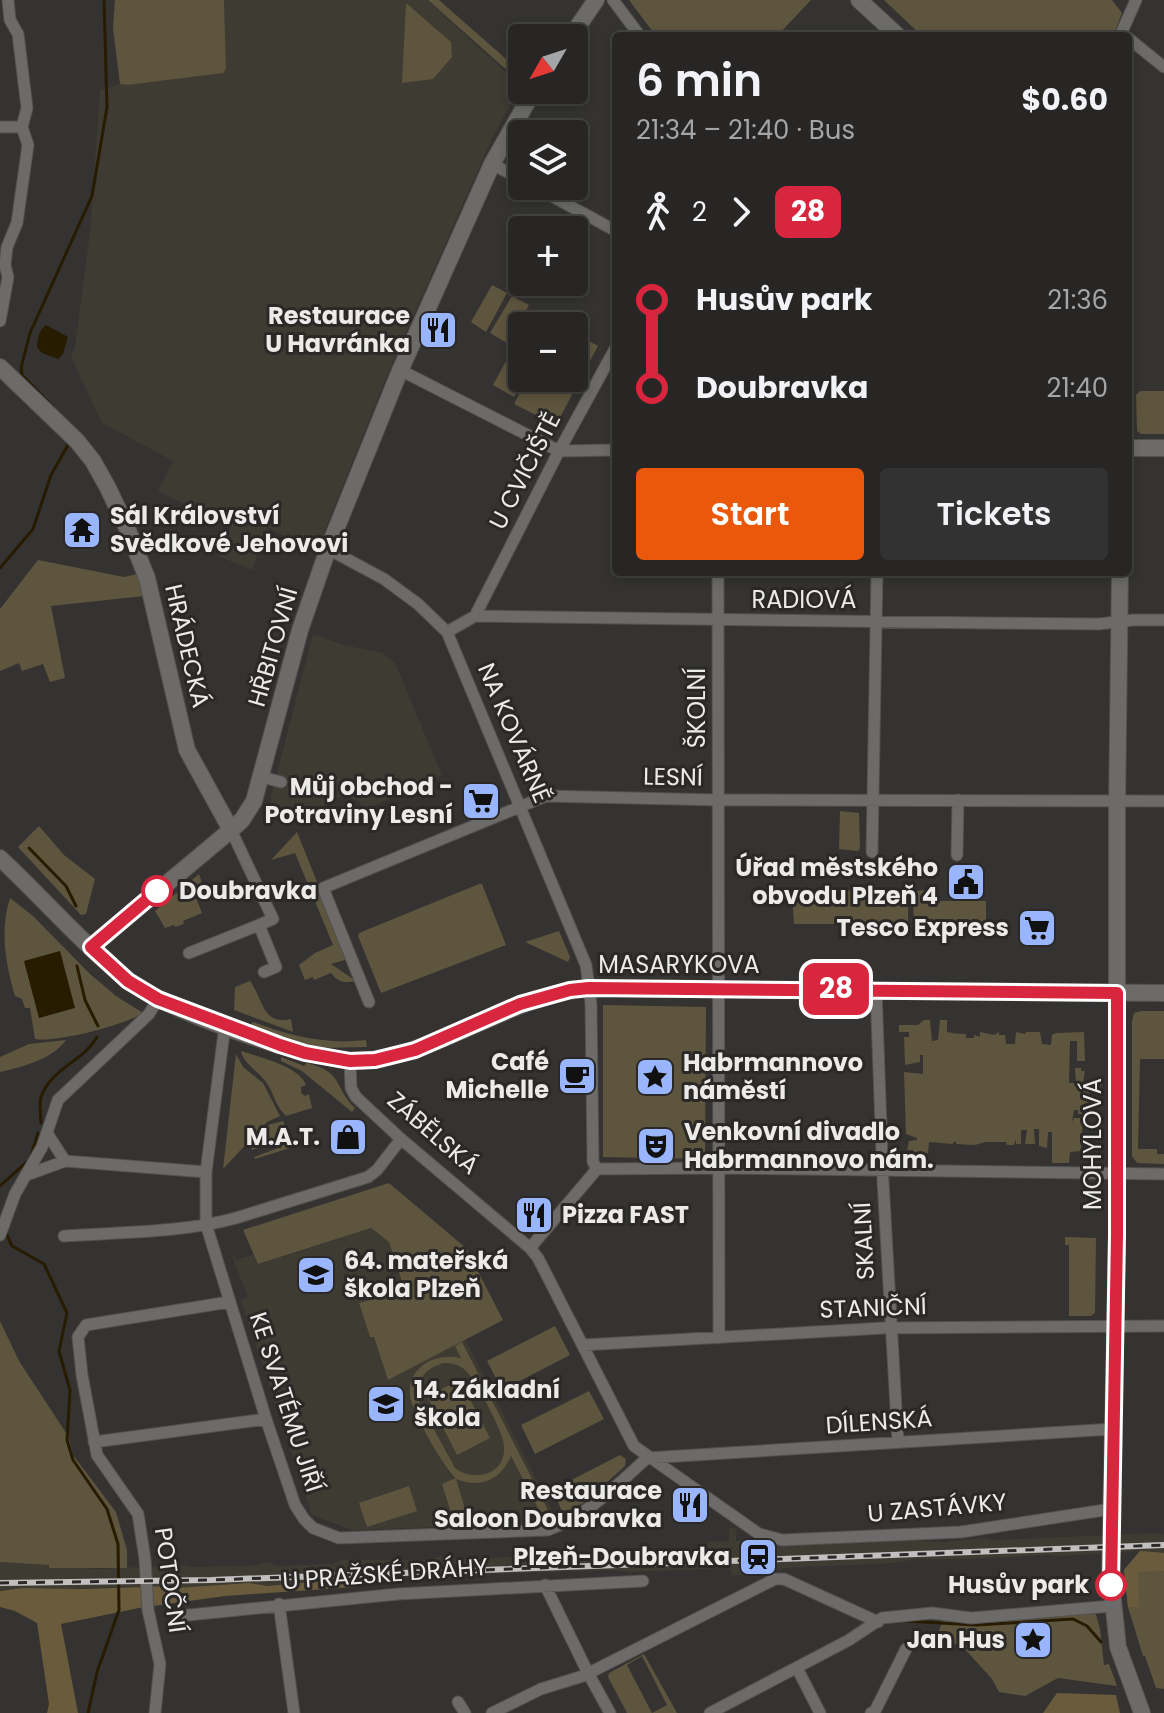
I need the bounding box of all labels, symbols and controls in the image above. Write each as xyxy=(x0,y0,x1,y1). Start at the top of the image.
north arrow xyxy=(508,24,588,104)
map controls xyxy=(508,24,588,392)
text: 6 min xyxy=(636,50,762,111)
text: $0.60 xyxy=(1022,78,1108,121)
text: 21:34 – 21:40 · Bus xyxy=(636,112,855,148)
button: layers xyxy=(508,120,588,200)
icon: walk xyxy=(636,190,680,234)
icon: forward xyxy=(719,190,763,234)
text: 28 xyxy=(791,192,825,231)
text: 2 xyxy=(692,194,707,230)
button: + xyxy=(508,216,588,296)
text: Husův park xyxy=(696,278,872,321)
text: 21:36 xyxy=(1047,282,1108,318)
place label: Restaurace U Havránka xyxy=(265,299,410,360)
restaurant icon: Restaurace U Havránka xyxy=(417,309,459,351)
button: − xyxy=(508,312,588,392)
text: Doubravka xyxy=(696,366,868,409)
text: 21:40 xyxy=(1047,370,1108,406)
street label: U CVIČIŠTĚ xyxy=(481,407,568,535)
button: Start xyxy=(636,468,864,560)
button: Tickets xyxy=(880,468,1108,560)
place label: Sál Království Svědkové Jehovovi xyxy=(110,499,348,560)
temple icon: Sál Království Svědkové Jehovovi xyxy=(61,509,103,551)
street label: HRÁDECKÁ xyxy=(157,581,218,711)
street label: HŘBITOVNÍ xyxy=(240,583,305,710)
street label: RADIOVÁ xyxy=(752,583,856,616)
street label: NA KOVÁRNĚ xyxy=(470,658,559,808)
street label: ŠKOLNÍ xyxy=(680,668,713,748)
street label: LESNÍ xyxy=(643,759,703,794)
place label: Můj obchod - Potraviny Lesní xyxy=(264,770,453,831)
supermarket icon: Můj obchod - Potraviny Lesní xyxy=(460,780,502,822)
place label: Úřad městského obvodu Plzeň 4 xyxy=(735,851,938,912)
public building icon: Úřad městského obvodu Plzeň 4 xyxy=(945,861,987,903)
place label: Doubravka xyxy=(179,874,317,907)
marker: Doubravka xyxy=(142,876,172,906)
supermarket icon: Tesco Express xyxy=(1016,907,1058,949)
place label: Tesco Express xyxy=(837,911,1009,944)
street label: MASARYKOVA xyxy=(598,948,760,981)
line badge: 28 xyxy=(800,963,872,1015)
text: 28 xyxy=(819,969,853,1008)
place label: Café Michelle xyxy=(445,1045,549,1106)
place label: Habrmannovo náměstí xyxy=(683,1046,863,1107)
cafe icon: Café Michelle xyxy=(556,1055,598,1097)
place icon: Habrmannovo náměstí xyxy=(634,1056,676,1098)
street label: MOHYLOVÁ xyxy=(1076,1078,1109,1210)
street label: ZÁBĚLSKÁ xyxy=(381,1084,486,1182)
place label: Venkovní divadlo Habrmannovo nám. xyxy=(684,1115,934,1176)
shop icon: M.A.T. xyxy=(327,1116,369,1158)
place label: M.A.T. xyxy=(246,1120,320,1153)
theatre icon: Venkovní divadlo Habrmannovo nám. xyxy=(635,1125,677,1167)
restaurant icon: Pizza FAST xyxy=(513,1194,555,1236)
place label: Pizza FAST xyxy=(562,1198,689,1231)
street label: SKALNÍ xyxy=(845,1201,882,1281)
place label: 64. mateřská škola Plzeň xyxy=(344,1244,508,1305)
school or university icon: 64. mateřská škola Plzeň xyxy=(295,1254,337,1296)
street label: STANIČNÍ xyxy=(819,1289,927,1326)
street label: KE SVATÉMU JIŘÍ xyxy=(242,1308,331,1496)
place label: 14. Základní škola xyxy=(414,1373,560,1434)
school or university icon: 14. Základní škola xyxy=(365,1383,407,1425)
street label: DÍLENSKÁ xyxy=(824,1401,934,1442)
place label: Restaurace Saloon Doubravka xyxy=(434,1474,662,1535)
restaurant icon: Restaurace Saloon Doubravka xyxy=(669,1484,711,1526)
street label: U ZASTÁVKY xyxy=(866,1485,1008,1530)
street label: POTOČNÍ xyxy=(147,1525,194,1635)
station icon: Plzeň-Doubravka xyxy=(737,1536,779,1578)
place label: Plzeň-Doubravka xyxy=(513,1540,730,1573)
street label: U PRAŽSKÉ DRÁHY xyxy=(281,1550,489,1597)
place label: Husův park xyxy=(948,1568,1089,1601)
marker: Husův park xyxy=(1096,1570,1126,1600)
place icon: Jan Hus xyxy=(1012,1619,1054,1661)
place label: Jan Hus xyxy=(906,1623,1005,1656)

